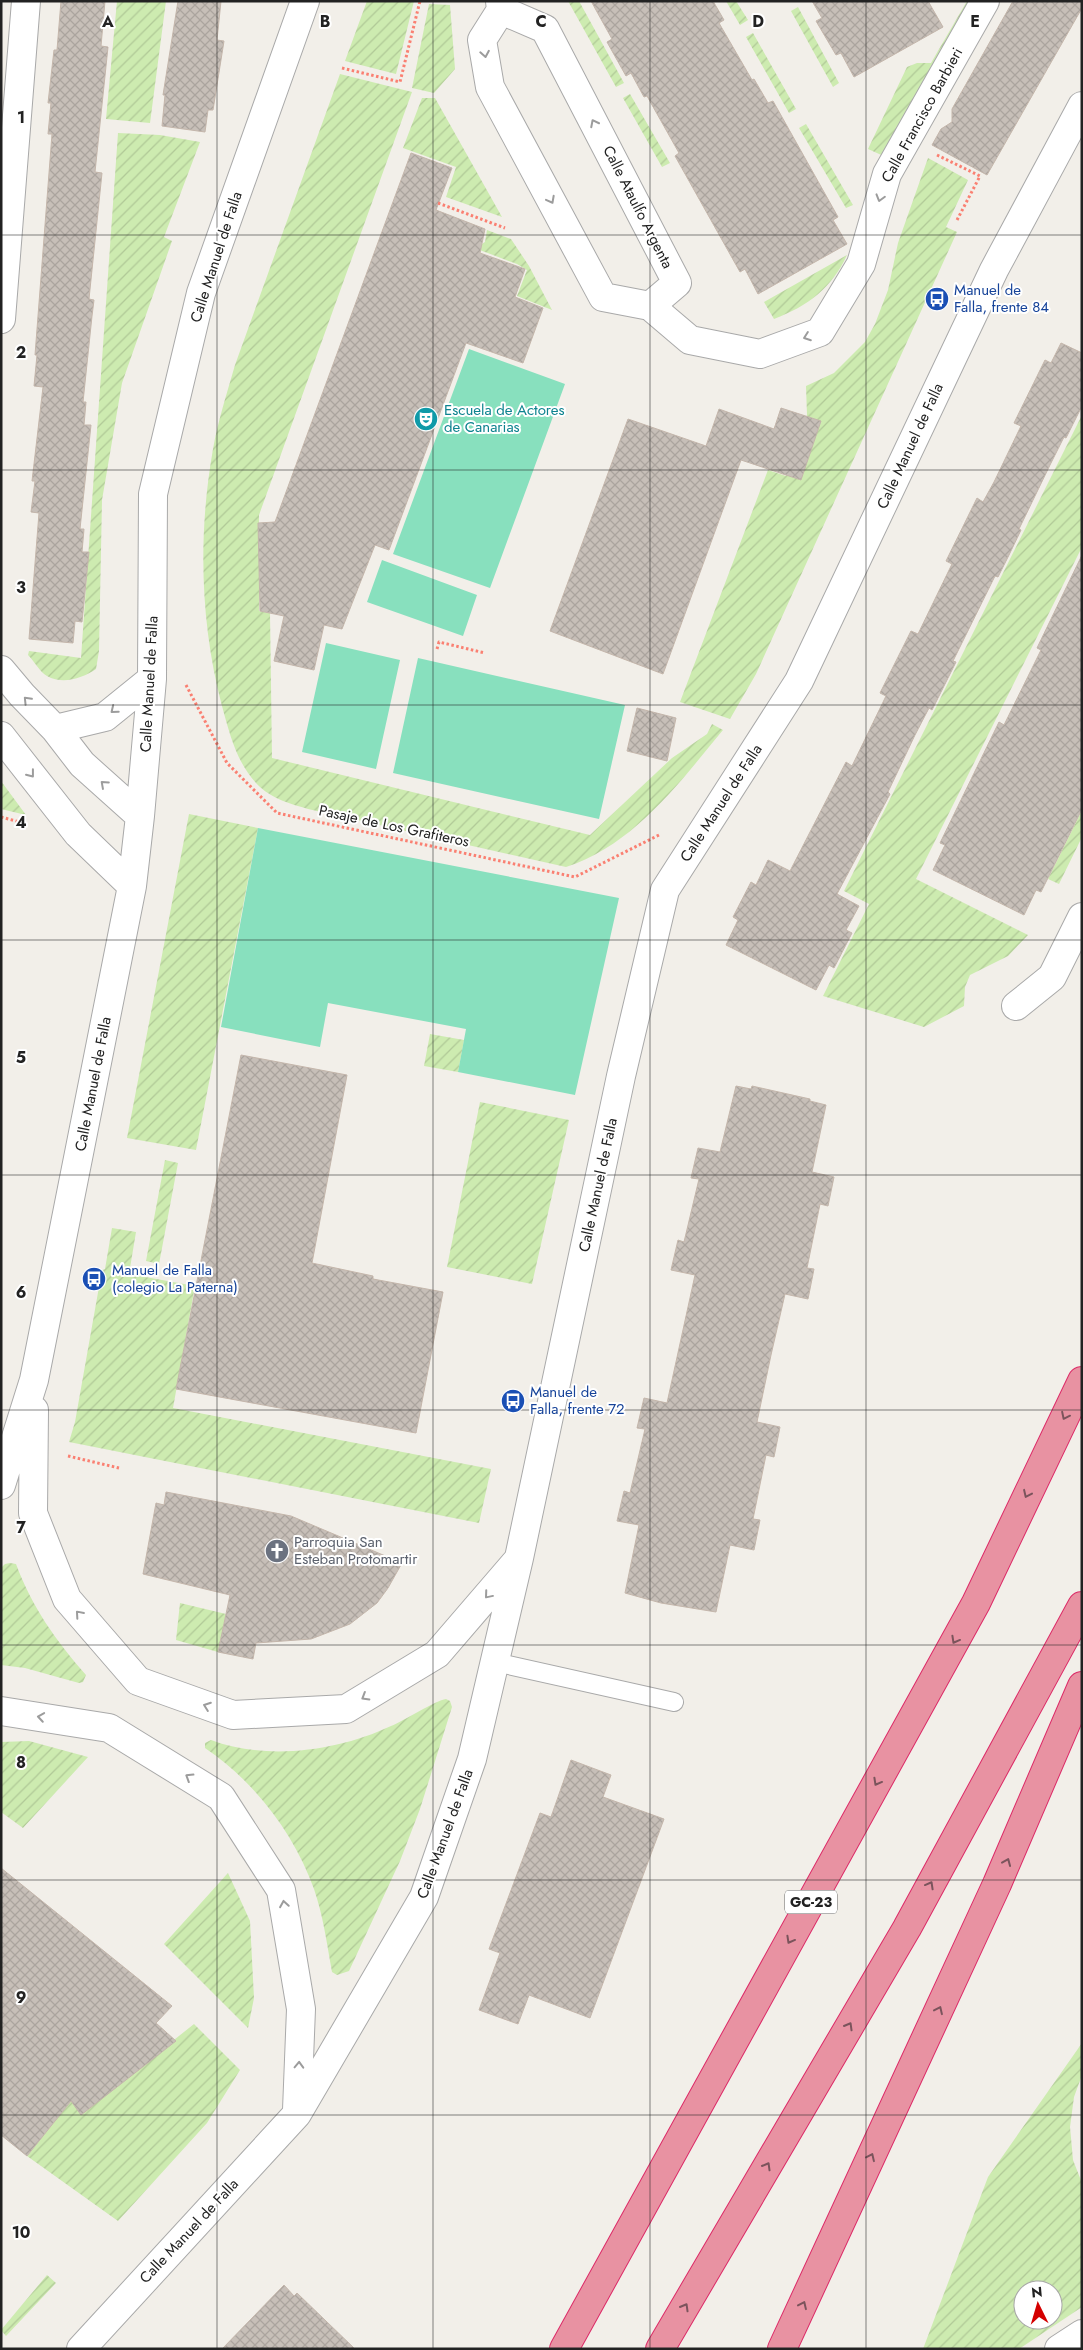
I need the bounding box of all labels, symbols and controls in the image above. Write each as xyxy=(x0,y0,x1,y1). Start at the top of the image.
text: A xyxy=(101,10,114,33)
text: B xyxy=(320,10,330,33)
text: C xyxy=(535,10,547,33)
text: D xyxy=(752,10,764,33)
text: E xyxy=(970,10,980,33)
street label: Calle Francisco Barbieri xyxy=(876,44,968,186)
one-way arrow xyxy=(479,49,489,58)
text: 1 xyxy=(17,106,25,129)
one-way arrow xyxy=(590,120,600,129)
street label: Calle Ataulfo Argenta xyxy=(597,142,679,272)
street label: Calle Manuel de Falla xyxy=(184,189,248,325)
one-way arrow xyxy=(875,193,886,202)
one-way arrow xyxy=(545,195,555,204)
place label: Manuel de Falla, frente 84 xyxy=(954,279,1049,318)
bus stop icon: Manuel de Falla, frente 84 xyxy=(924,286,950,312)
one-way arrow xyxy=(803,331,812,341)
text: 2 xyxy=(16,341,26,364)
street label: Calle Manuel de Falla xyxy=(871,379,949,513)
place label: Escuela de Actores de Canarias xyxy=(444,399,565,438)
theatre icon: Escuela de Actores de Canarias xyxy=(413,406,439,432)
text: 3 xyxy=(16,576,26,599)
street label: Calle Manuel de Falla xyxy=(134,615,164,753)
one-way arrow xyxy=(24,697,33,706)
one-way arrow xyxy=(111,704,120,713)
street label: Calle Manuel de Falla xyxy=(675,740,767,866)
one-way arrow xyxy=(26,768,34,777)
one-way arrow xyxy=(101,781,110,789)
street label: Pasaje de Los Grafiteros xyxy=(317,799,471,853)
text: 4 xyxy=(15,811,27,834)
street label: Calle Manuel de Falla xyxy=(69,1015,117,1153)
text: 5 xyxy=(16,1046,26,1069)
street label: Calle Manuel de Falla xyxy=(573,1116,623,1254)
place label: Manuel de Falla (colegio La Paterna) xyxy=(112,1259,238,1298)
bus stop icon: Manuel de Falla (colegio La Paterna) xyxy=(81,1266,107,1292)
text: 6 xyxy=(16,1281,26,1304)
place label: Manuel de Falla, frente 72 xyxy=(530,1381,625,1420)
bus stop icon: Manuel de Falla, frente 72 xyxy=(500,1388,526,1414)
one-way arrow xyxy=(1061,1410,1071,1419)
one-way arrow xyxy=(1023,1489,1033,1498)
text: 7 xyxy=(16,1516,26,1539)
place label: Parroquia San Esteban Protomartir xyxy=(294,1531,418,1570)
church icon: Parroquia San Esteban Protomartir xyxy=(264,1538,290,1564)
one-way arrow xyxy=(485,1589,494,1598)
one-way arrow xyxy=(76,1610,85,1619)
one-way arrow xyxy=(951,1634,961,1643)
one-way arrow xyxy=(361,1691,370,1701)
one-way arrow xyxy=(203,1702,212,1712)
one-way arrow xyxy=(37,1712,45,1723)
text: 8 xyxy=(16,1751,26,1774)
street label: Calle Manuel de Falla xyxy=(411,1766,479,1902)
one-way arrow xyxy=(185,1774,194,1784)
one-way arrow xyxy=(873,1777,883,1786)
one-way arrow xyxy=(1000,1858,1011,1867)
one-way arrow xyxy=(924,1882,934,1891)
road number: GC-23 xyxy=(785,1890,837,1914)
one-way arrow xyxy=(279,1900,289,1908)
one-way arrow xyxy=(786,1934,796,1943)
text: 9 xyxy=(16,1986,26,2009)
one-way arrow xyxy=(933,2006,943,2015)
one-way arrow xyxy=(843,2023,853,2032)
one-way arrow xyxy=(293,2061,304,2069)
one-way arrow xyxy=(865,2153,875,2162)
one-way arrow xyxy=(760,2163,770,2172)
street label: Calle Manuel de Falla xyxy=(134,2174,244,2288)
text: 10 xyxy=(12,2221,30,2244)
north arrow xyxy=(1013,2280,1063,2330)
text: N xyxy=(1030,2282,1043,2302)
one-way arrow xyxy=(796,2301,806,2310)
one-way arrow xyxy=(678,2303,688,2312)

